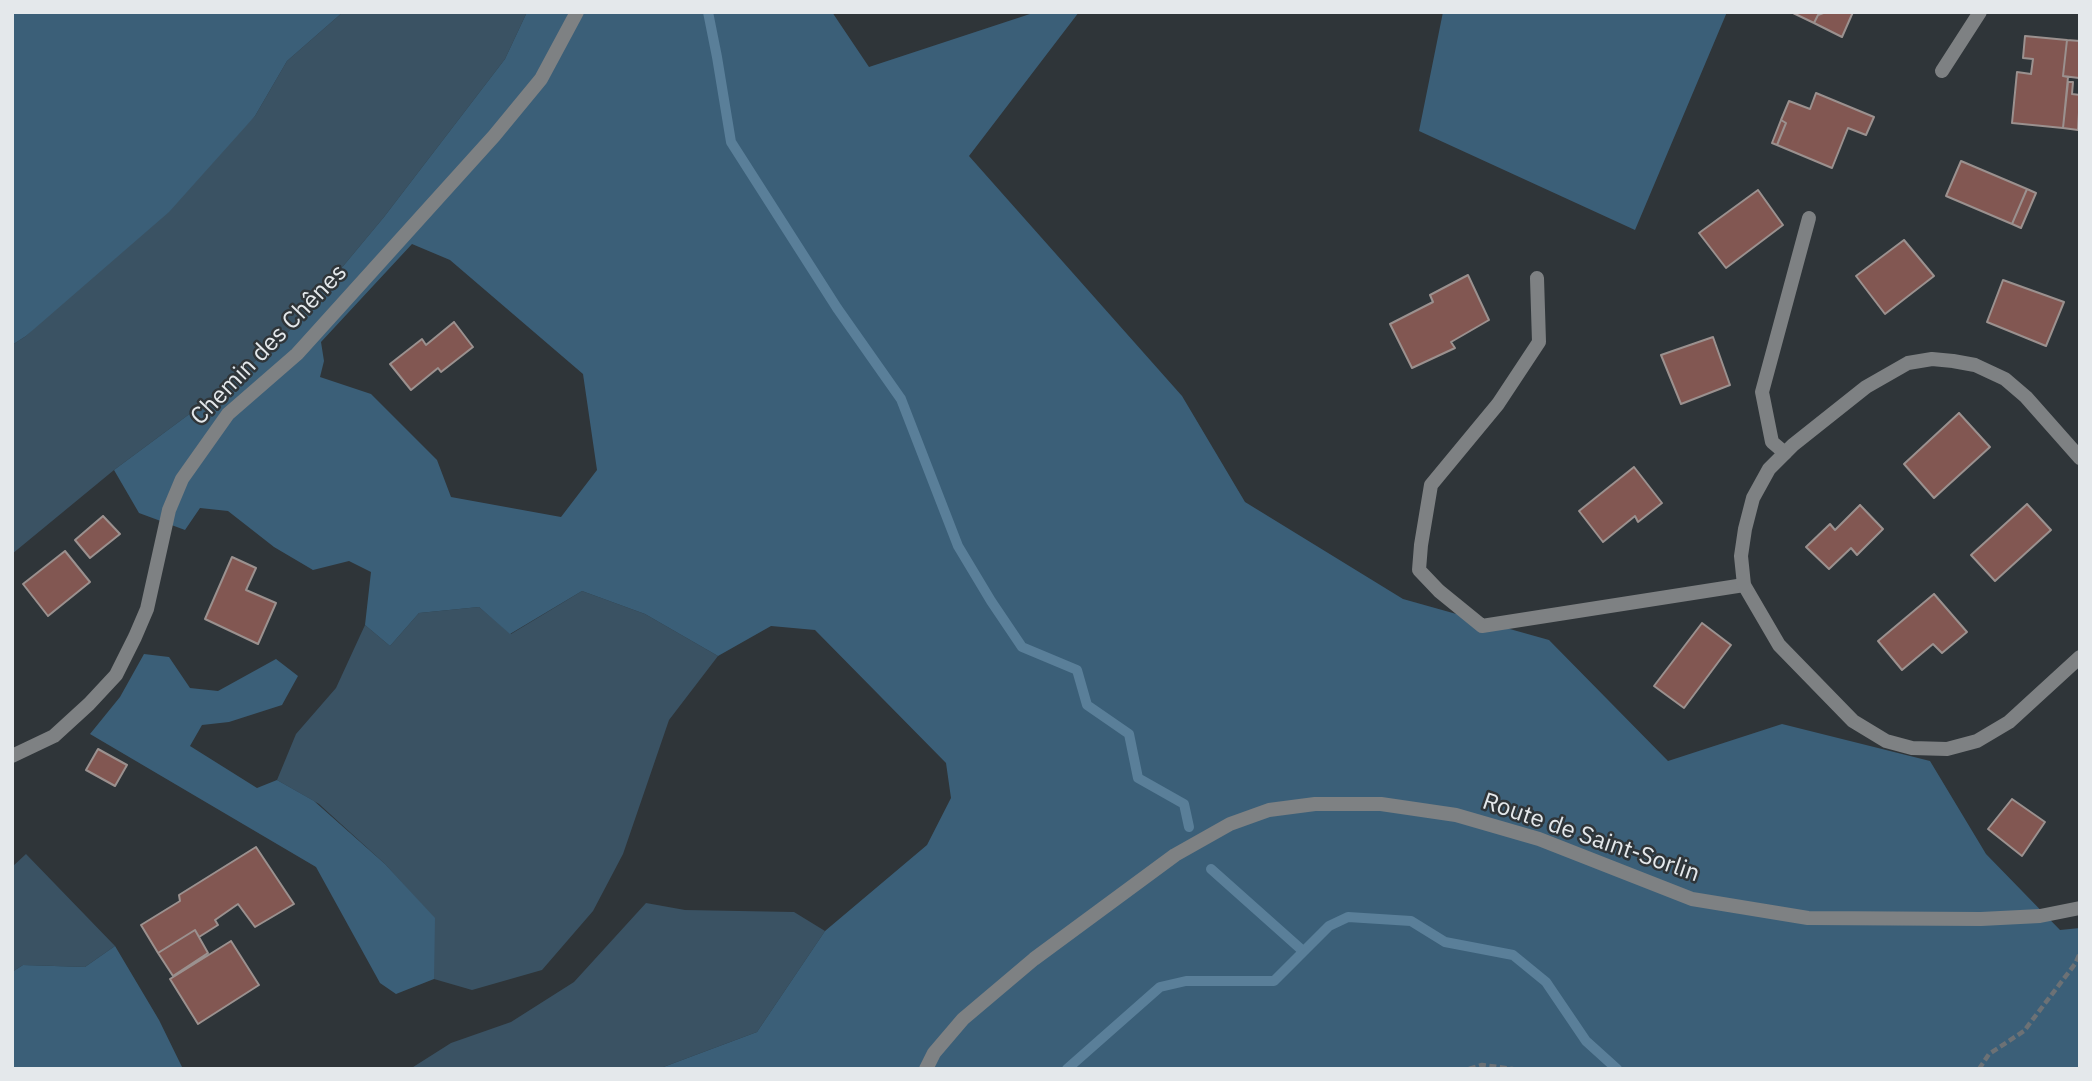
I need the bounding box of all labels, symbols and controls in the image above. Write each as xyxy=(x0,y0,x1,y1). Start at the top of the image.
street label: Chemin des Chênes xyxy=(185,259,353,431)
street label: Route de Saint-Sorlin xyxy=(1479,787,1703,889)

